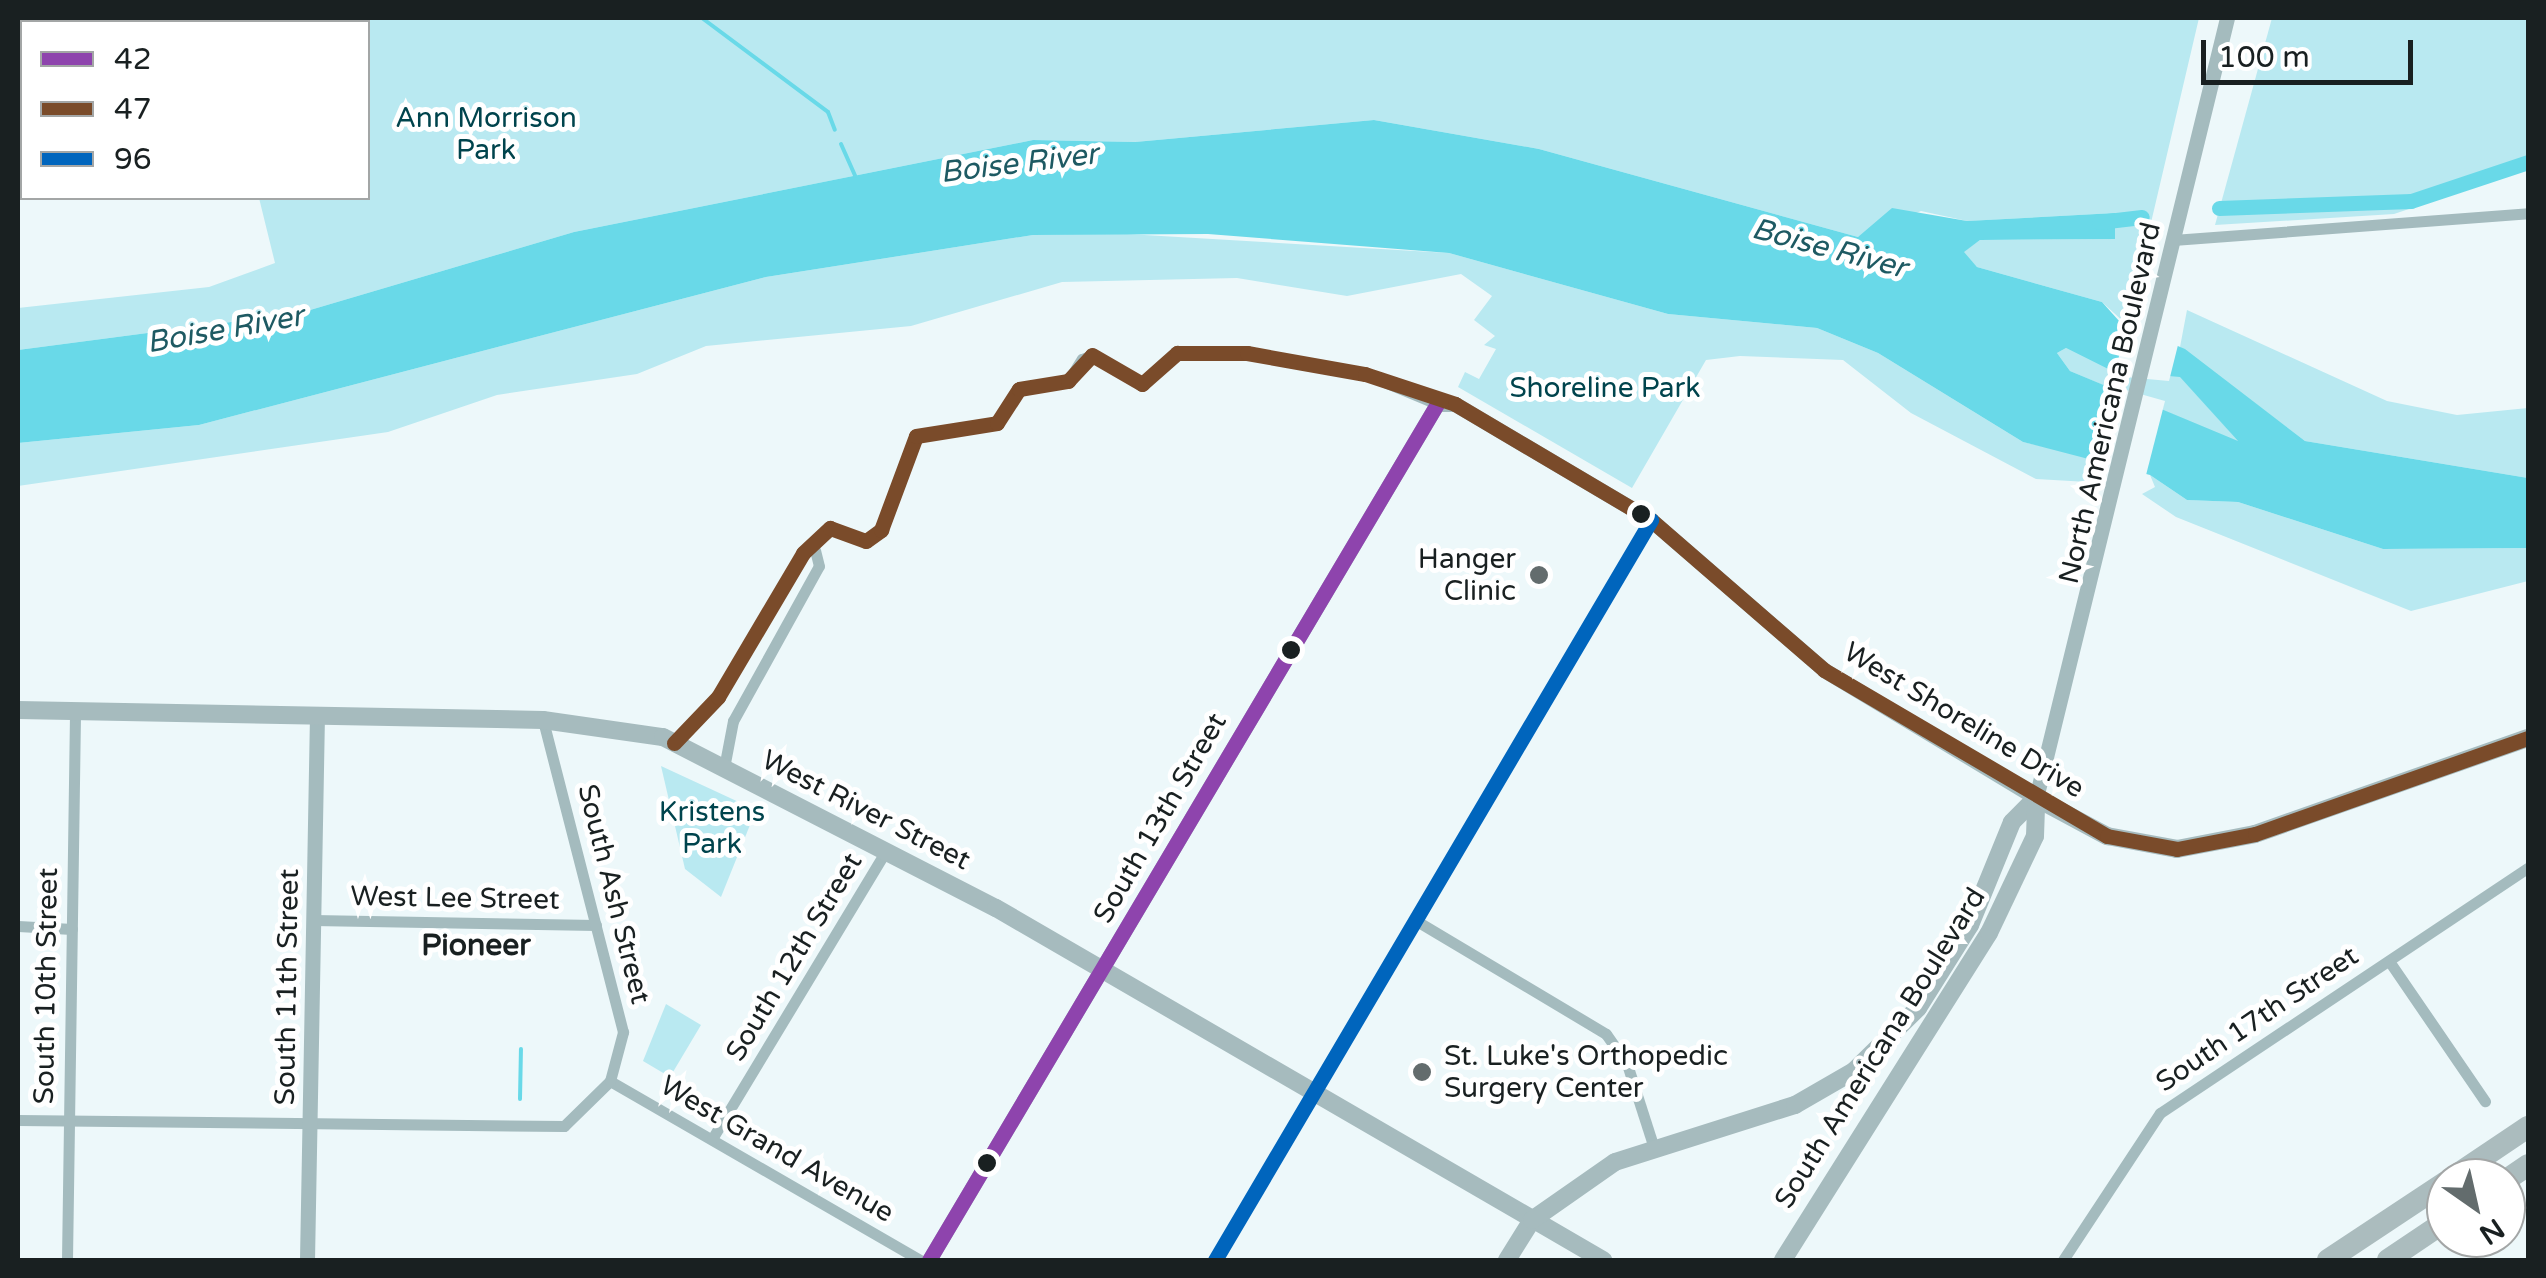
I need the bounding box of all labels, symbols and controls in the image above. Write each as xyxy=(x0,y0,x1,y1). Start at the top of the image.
legend xyxy=(20,20,370,200)
scale bar xyxy=(2206,20,2418,82)
text: 100 m xyxy=(2218,39,2310,76)
text: 42 xyxy=(114,41,152,78)
text: 47 xyxy=(114,91,152,128)
park label: Ann Morrison Park xyxy=(395,101,577,167)
water label: Boise River xyxy=(938,136,1100,192)
text: 96 xyxy=(114,141,152,178)
water label: Boise River xyxy=(1748,211,1910,287)
street label: North Americana Boulevard xyxy=(2052,219,2168,587)
water label: Boise River xyxy=(144,299,306,361)
park label: Shoreline Park xyxy=(1509,371,1701,405)
unlabelled marker xyxy=(1631,504,1651,524)
place label: Hanger Clinic xyxy=(1418,542,1516,608)
marker: Hanger Clinic xyxy=(1526,562,1552,588)
street label: West Shoreline Drive xyxy=(1838,635,2090,805)
unlabelled marker xyxy=(1281,640,1301,660)
street label: South 13th Street xyxy=(1086,707,1234,929)
street label: West River Street xyxy=(756,743,976,877)
street label: South Ash Street xyxy=(570,781,658,1007)
park label: Kristens Park xyxy=(659,795,765,861)
street label: South 12th Street xyxy=(719,847,869,1067)
street label: South 10th Street xyxy=(27,867,65,1105)
street label: South 11th Street xyxy=(268,868,306,1106)
street label: West Lee Street xyxy=(350,879,560,917)
street label: South Americana Boulevard xyxy=(1767,882,1993,1214)
district label: Pioneer xyxy=(421,928,531,964)
street label: South 17th Street xyxy=(2150,939,2364,1099)
place label: St. Luke's Orthopedic Surgery Center xyxy=(1444,1039,1728,1105)
marker: St. Luke's Orthopedic Surgery Center xyxy=(1409,1059,1435,1085)
street label: West Grand Avenue xyxy=(654,1068,900,1230)
unlabelled marker xyxy=(977,1153,997,1173)
north arrow xyxy=(2426,1158,2526,1258)
text: N xyxy=(2473,1211,2510,1252)

